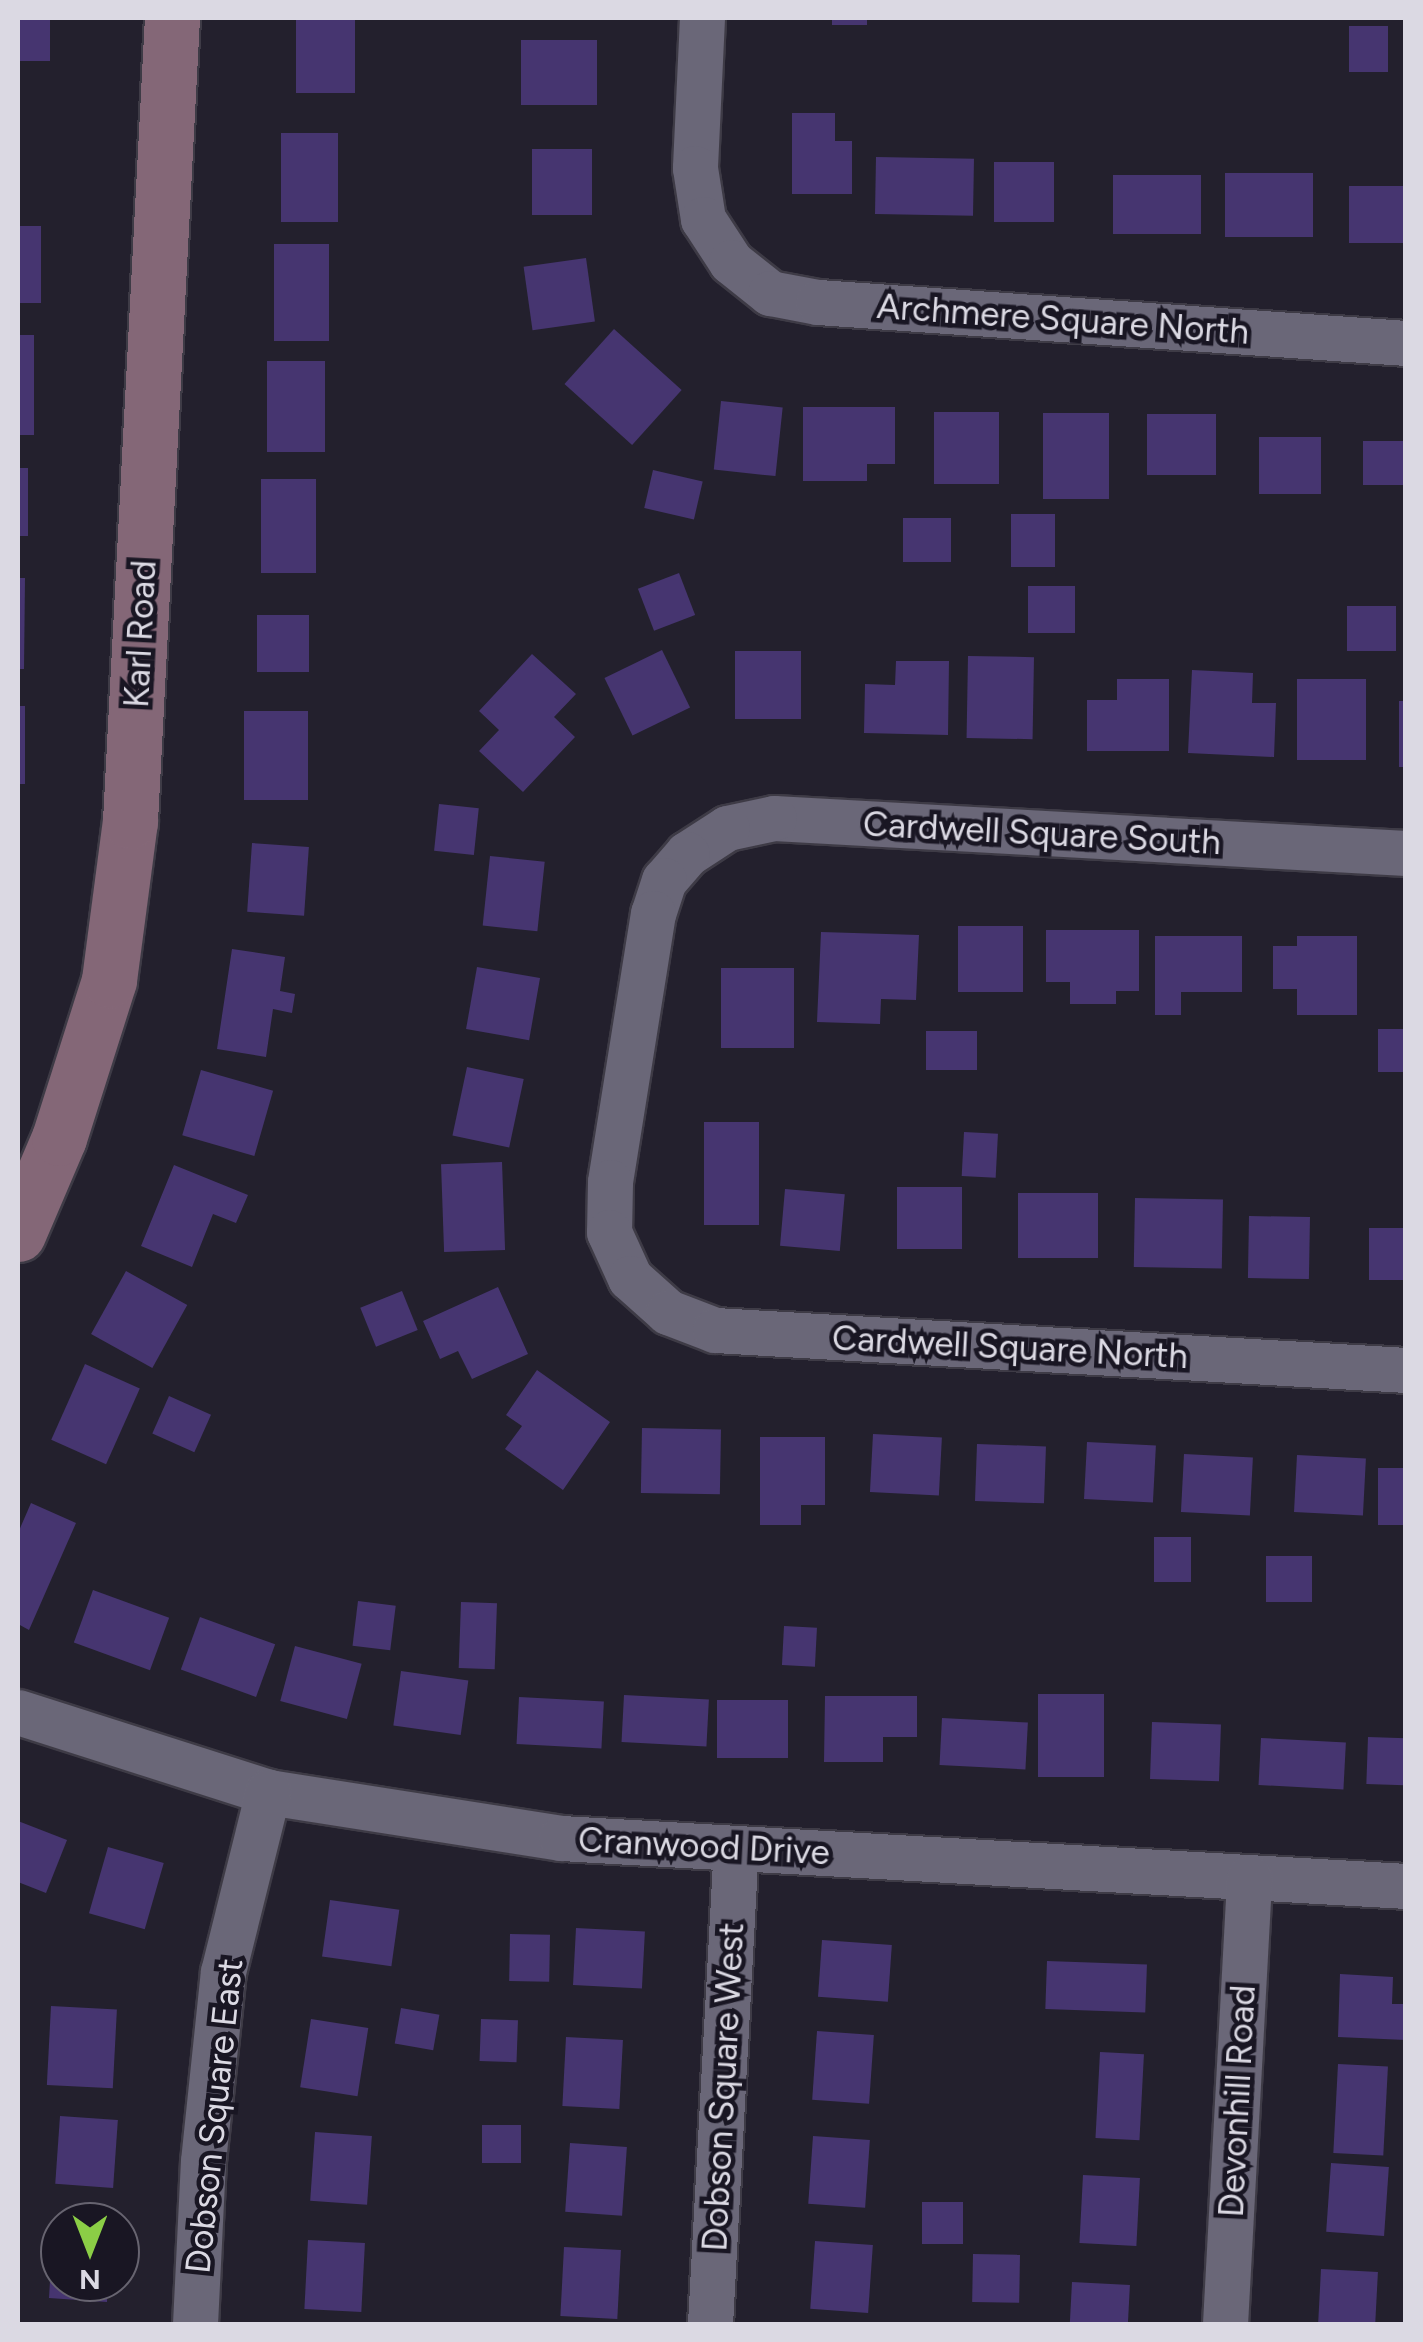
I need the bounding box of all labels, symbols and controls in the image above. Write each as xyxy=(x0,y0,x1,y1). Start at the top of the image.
street label: Archmere Square North xyxy=(875,285,1251,353)
street label: Karl Road xyxy=(115,559,165,709)
street label: Cardwell Square South xyxy=(862,803,1222,863)
street label: Cardwell Square North xyxy=(831,1317,1189,1377)
street label: Cranwood Drive xyxy=(577,1818,831,1874)
street label: Dobson Square West xyxy=(693,1922,753,2252)
street label: Dobson Square East xyxy=(177,1956,251,2276)
street label: Devonhill Road xyxy=(1210,1984,1264,2218)
north arrow xyxy=(40,2202,140,2302)
text: N xyxy=(79,2263,101,2297)

